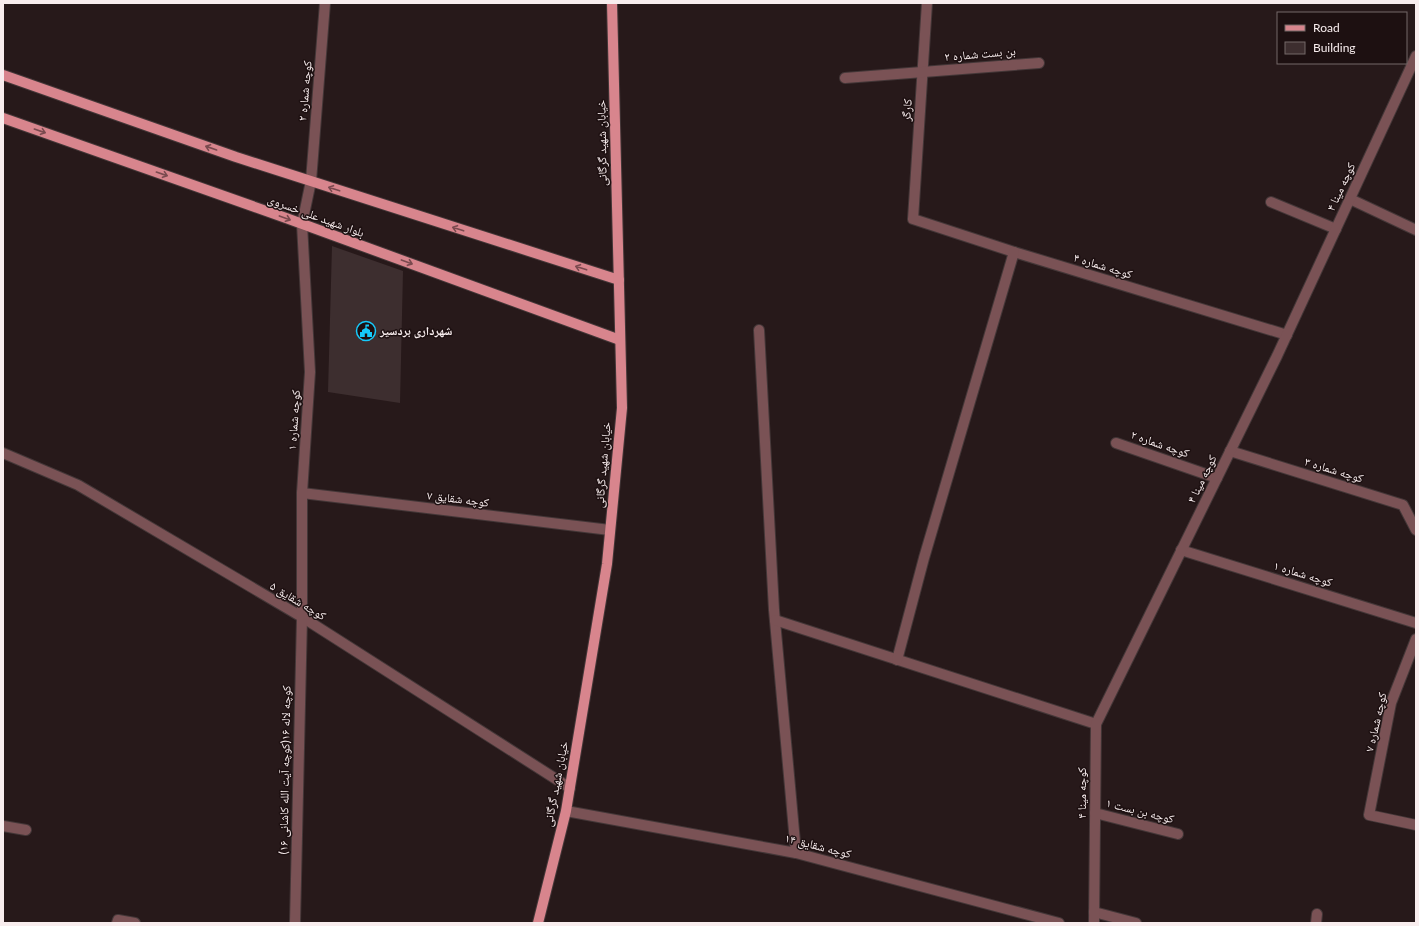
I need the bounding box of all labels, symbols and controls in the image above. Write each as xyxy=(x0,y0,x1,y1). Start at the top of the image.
legend xyxy=(1277,12,1407,64)
text: Road xyxy=(1313,20,1340,35)
text: Building xyxy=(1313,40,1356,55)
street label: بن بست شماره ۲ xyxy=(944,43,1016,64)
street label: کوچه شماره ۲ xyxy=(294,60,315,122)
street label: کارگر xyxy=(898,98,915,123)
street label: خیابان شهید گرگانی xyxy=(593,99,610,186)
one-way arrow xyxy=(33,128,46,135)
one-way arrow xyxy=(205,143,217,151)
street label: کوچه مینا ۴ xyxy=(1323,160,1358,213)
one-way arrow xyxy=(156,171,168,179)
one-way arrow xyxy=(328,185,341,192)
street label: بلوار شهید علی خسروی xyxy=(266,191,367,240)
one-way arrow xyxy=(278,214,290,222)
one-way arrow xyxy=(452,224,464,232)
street label: کوچه شماره ۴ xyxy=(1072,249,1134,282)
one-way arrow xyxy=(401,259,413,267)
one-way arrow xyxy=(576,264,588,272)
public building icon: شهرداری بردسیر xyxy=(355,320,377,342)
place label: شهرداری بردسیر xyxy=(379,323,452,339)
street label: کوچه شماره ۱ xyxy=(284,389,303,451)
street label: خیابان شهید گرگانی xyxy=(591,421,614,509)
street label: کوچه شماره ۲ xyxy=(1129,427,1191,460)
street label: کوچه مینا ۴ xyxy=(1184,452,1220,505)
street label: کوچه شماره ۳ xyxy=(1303,453,1365,486)
street label: کوچه شقایق ۷ xyxy=(426,487,490,510)
street label: کوچه شماره ۱ xyxy=(1272,557,1334,590)
street label: کوچه شقایق ۵ xyxy=(267,578,329,623)
street label: کوچه لاله ۱۶(کوچه آیت الله کاشانی ۱۶) xyxy=(276,685,294,855)
street label: کوچه شماره ۷ xyxy=(1361,691,1390,753)
street label: خیابان شهید گرگانی xyxy=(540,740,572,828)
street label: کوچه مینا ۴ xyxy=(1074,767,1089,819)
street label: کوچه بن بست ۱ xyxy=(1104,795,1176,827)
street label: کوچه شقایق ۱۴ xyxy=(783,830,853,861)

